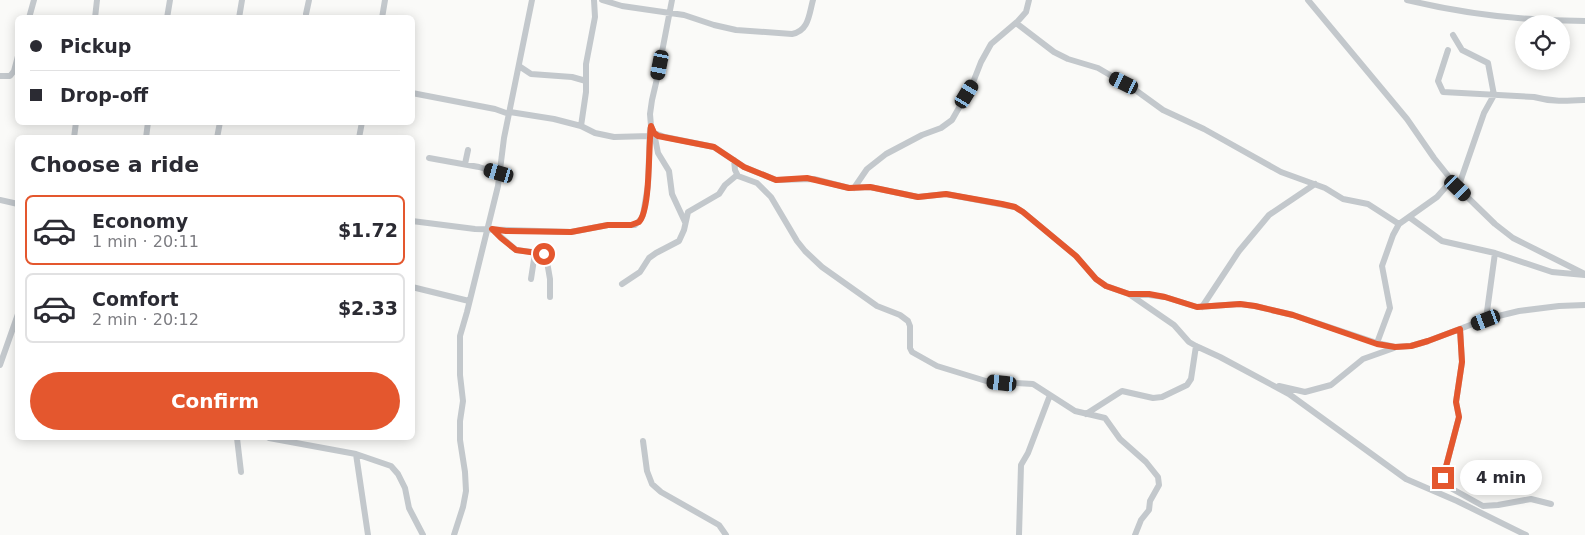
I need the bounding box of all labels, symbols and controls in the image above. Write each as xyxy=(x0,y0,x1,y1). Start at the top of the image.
map controls xyxy=(1515,15,1570,70)
button: locate xyxy=(1515,15,1570,70)
text: Pickup xyxy=(60,35,131,57)
car xyxy=(649,49,670,81)
car xyxy=(1107,70,1140,96)
car xyxy=(952,77,981,111)
text: Drop-off xyxy=(60,84,148,106)
text: Choose a ride xyxy=(30,152,199,177)
car xyxy=(482,162,515,184)
car xyxy=(1442,172,1474,204)
icon: car xyxy=(32,208,77,253)
text: Economy xyxy=(92,210,188,232)
text: $1.72 xyxy=(338,219,398,241)
text: 1 min · 20:11 xyxy=(92,232,199,251)
route start xyxy=(533,243,555,265)
icon: car xyxy=(32,286,77,331)
text: Comfort xyxy=(92,288,179,310)
text: $2.33 xyxy=(338,297,398,319)
car xyxy=(1469,308,1502,332)
text: 2 min · 20:12 xyxy=(92,310,199,329)
button: Confirm xyxy=(30,372,400,430)
car xyxy=(986,374,1017,392)
callout: 4 min xyxy=(1460,460,1543,496)
route end xyxy=(1432,467,1454,489)
text: 4 min xyxy=(1476,468,1526,487)

